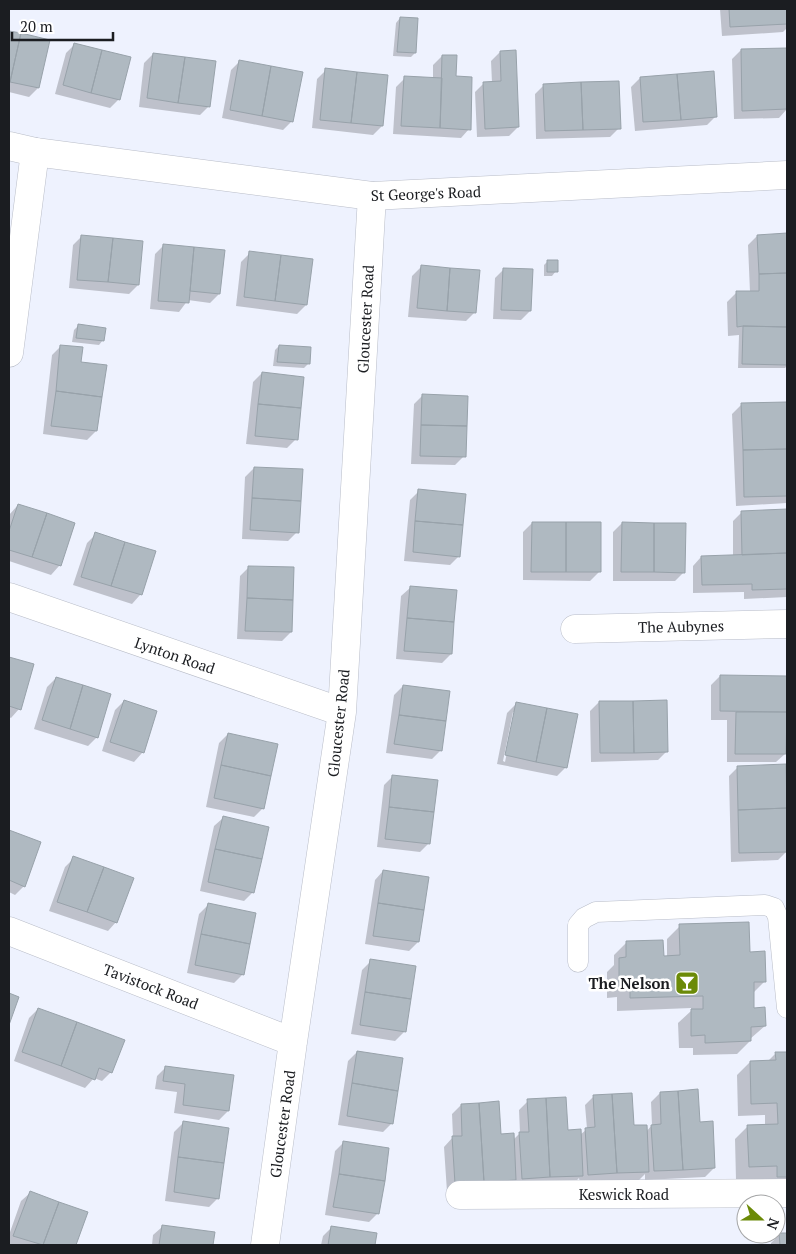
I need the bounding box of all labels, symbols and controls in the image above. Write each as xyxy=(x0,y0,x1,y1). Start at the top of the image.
scale bar xyxy=(12,10,114,42)
text: 20 m xyxy=(20,16,53,36)
street label: St George's Road xyxy=(370,181,482,205)
street label: Gloucester Road xyxy=(352,264,378,374)
street label: The Aubynes xyxy=(638,615,724,637)
street label: Lynton Road xyxy=(132,632,218,678)
street label: Gloucester Road xyxy=(322,668,354,778)
street label: Tavistock Road xyxy=(100,959,202,1013)
bar icon: The Nelson xyxy=(674,970,700,996)
place label: The Nelson xyxy=(589,973,670,993)
street label: Gloucester Road xyxy=(265,1069,299,1179)
street label: Keswick Road xyxy=(579,1184,669,1204)
north arrow xyxy=(736,1194,786,1244)
text: N xyxy=(763,1215,784,1233)

